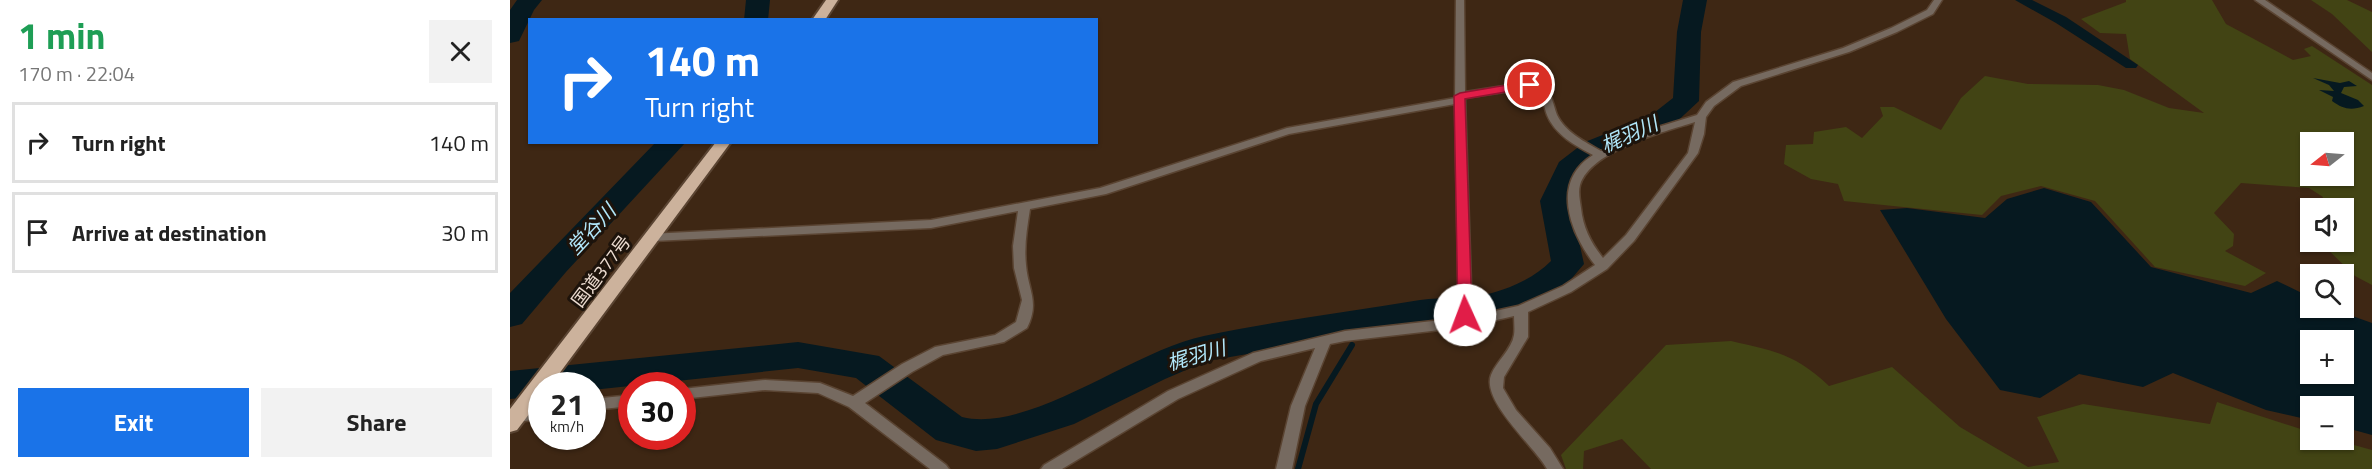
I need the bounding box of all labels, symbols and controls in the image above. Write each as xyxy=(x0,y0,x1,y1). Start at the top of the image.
text: 1 min xyxy=(18,8,105,63)
button: close xyxy=(429,20,492,83)
text: 140 m xyxy=(645,28,760,92)
icon: right xyxy=(546,42,624,120)
text: 170 m · 22:04 xyxy=(18,58,135,89)
pin xyxy=(1504,59,1555,110)
icon: arrive xyxy=(1513,68,1546,101)
text: Turn right xyxy=(645,86,754,127)
water label: 梶羽川 xyxy=(1595,107,1665,160)
icon: right xyxy=(21,126,54,159)
text: Turn right xyxy=(72,126,166,160)
text: 140 m xyxy=(429,126,489,160)
north arrow xyxy=(2300,132,2354,186)
map controls xyxy=(2300,132,2354,450)
water label: 堂谷川 xyxy=(559,195,624,262)
button: sound xyxy=(2300,198,2354,252)
icon: arrive xyxy=(21,216,54,249)
text: Arrive at destination xyxy=(72,216,267,250)
text: 30 m xyxy=(441,216,489,250)
street label: 国道377号 xyxy=(565,229,637,313)
button: search xyxy=(2300,264,2354,318)
position arrow xyxy=(1433,283,1497,347)
button: + xyxy=(2300,330,2354,384)
water label: 梶羽川 xyxy=(1163,331,1231,378)
speed limit sign: 30 xyxy=(618,372,696,450)
text: 21 xyxy=(550,381,584,427)
button: Exit xyxy=(18,388,249,457)
button: Share xyxy=(261,388,492,457)
button: − xyxy=(2300,396,2354,450)
text: km/h xyxy=(550,415,584,438)

